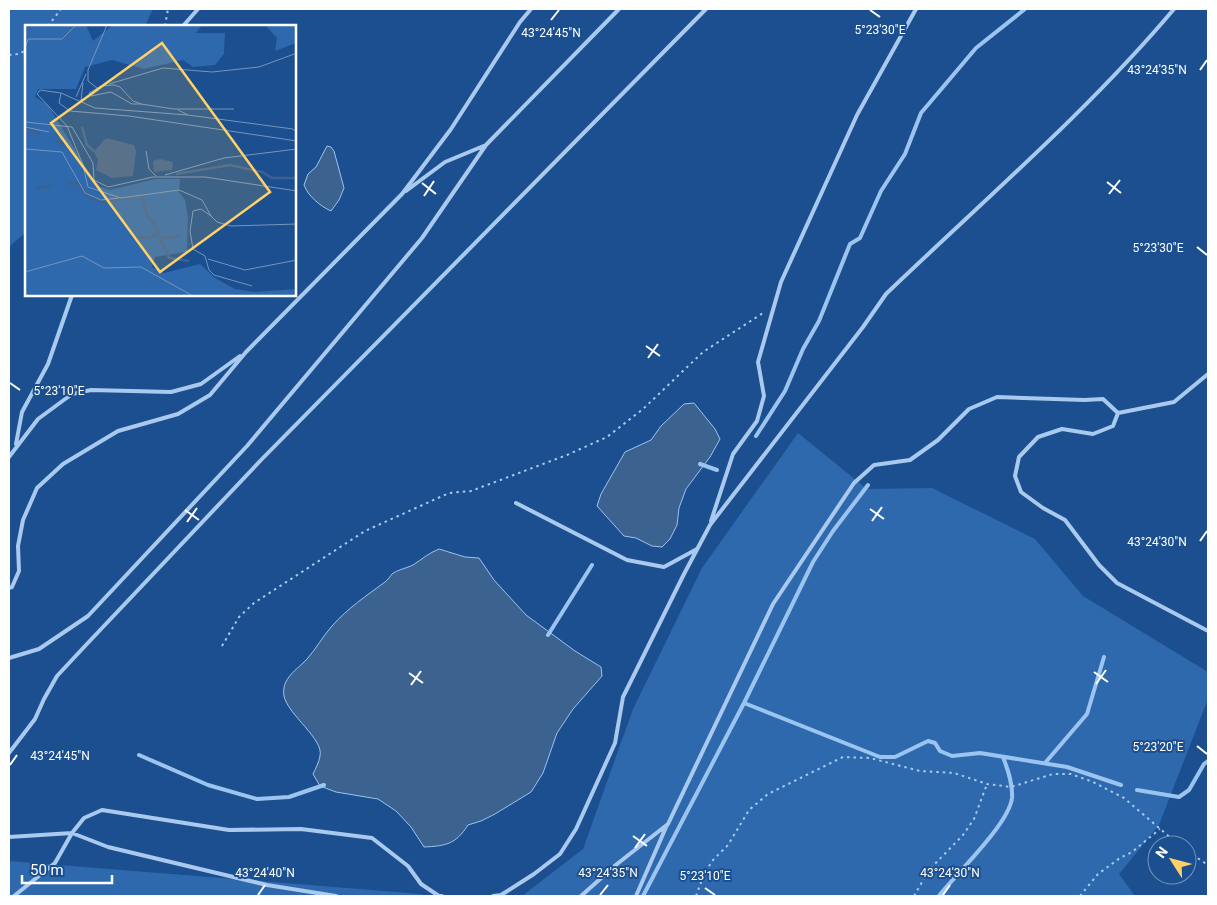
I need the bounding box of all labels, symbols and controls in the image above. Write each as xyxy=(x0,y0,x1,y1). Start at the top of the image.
text: 5°23'30"E xyxy=(855,23,906,37)
inset map xyxy=(25,25,296,296)
text: 43°24'45"N xyxy=(521,26,581,40)
text: 43°24'35"N xyxy=(1127,63,1187,77)
text: 5°23'30"E xyxy=(1133,241,1184,255)
text: 5°23'10"E xyxy=(34,384,85,398)
text: 43°24'30"N xyxy=(1127,535,1187,549)
text: 5°23'20"E xyxy=(1133,740,1184,754)
text: 43°24'45"N xyxy=(30,749,90,763)
north arrow xyxy=(1147,835,1197,885)
text: N xyxy=(1152,844,1171,861)
scale bar xyxy=(22,852,112,884)
text: 50 m xyxy=(30,861,64,879)
text: 43°24'40"N xyxy=(235,866,295,880)
text: 43°24'35"N xyxy=(578,866,638,880)
text: 43°24'30"N xyxy=(920,866,980,880)
text: 5°23'10"E xyxy=(680,869,731,883)

